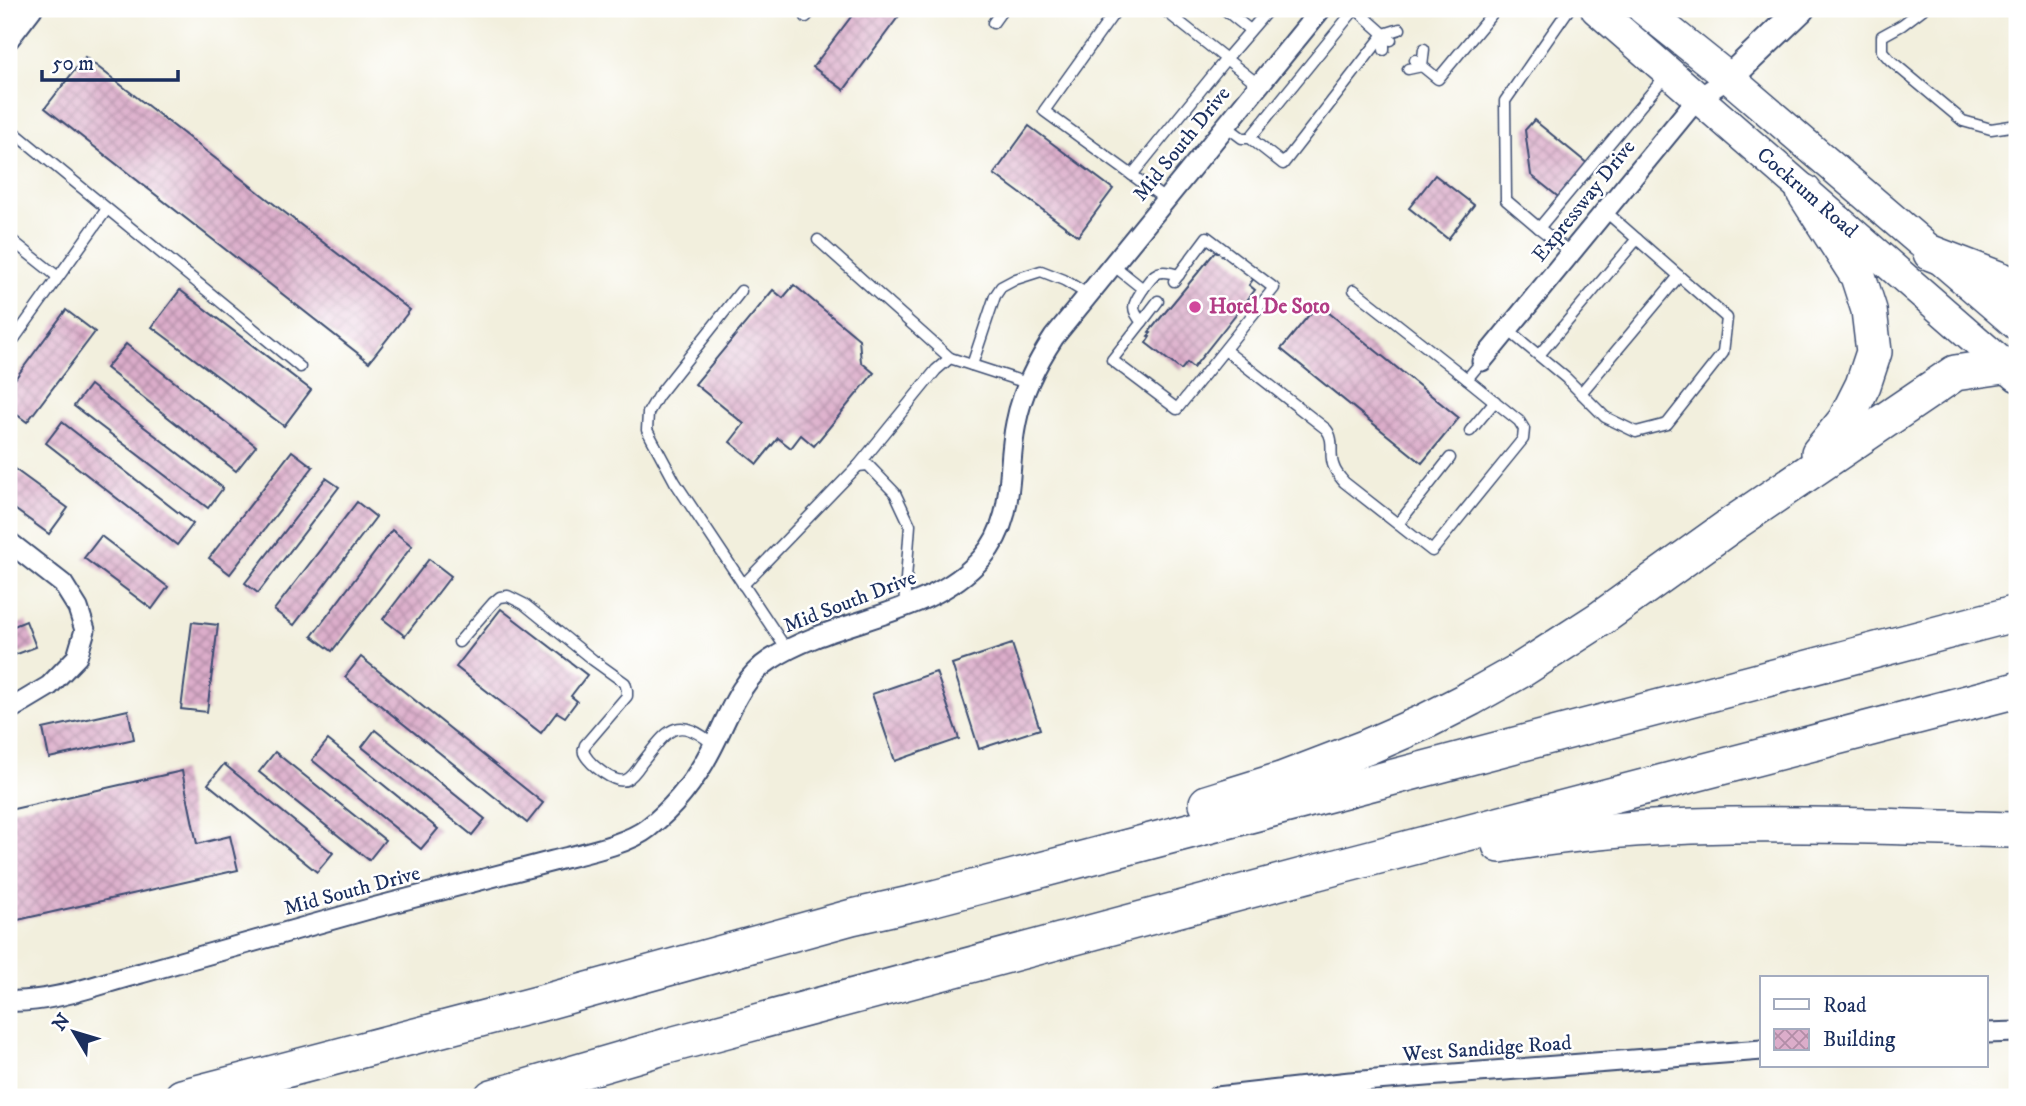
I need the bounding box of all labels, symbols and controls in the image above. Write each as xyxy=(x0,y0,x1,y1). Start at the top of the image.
scale bar xyxy=(42,38,178,82)
text: 50 m xyxy=(52,51,94,77)
street label: Mid South Drive xyxy=(1128,81,1236,207)
street label: Expressway Drive xyxy=(1527,134,1641,267)
street label: Cockrum Road xyxy=(1751,142,1863,244)
place label: Hotel De Soto xyxy=(1209,294,1330,320)
marker: Hotel De Soto xyxy=(1187,299,1203,315)
street label: Mid South Drive xyxy=(780,565,920,639)
street label: Mid South Drive xyxy=(281,860,423,922)
legend xyxy=(1760,976,1988,1068)
text: Road xyxy=(1823,993,1867,1019)
north arrow xyxy=(38,998,108,1068)
text: N xyxy=(48,1009,76,1036)
text: Building xyxy=(1823,1027,1896,1053)
street label: West Sandidge Road xyxy=(1401,1030,1573,1068)

